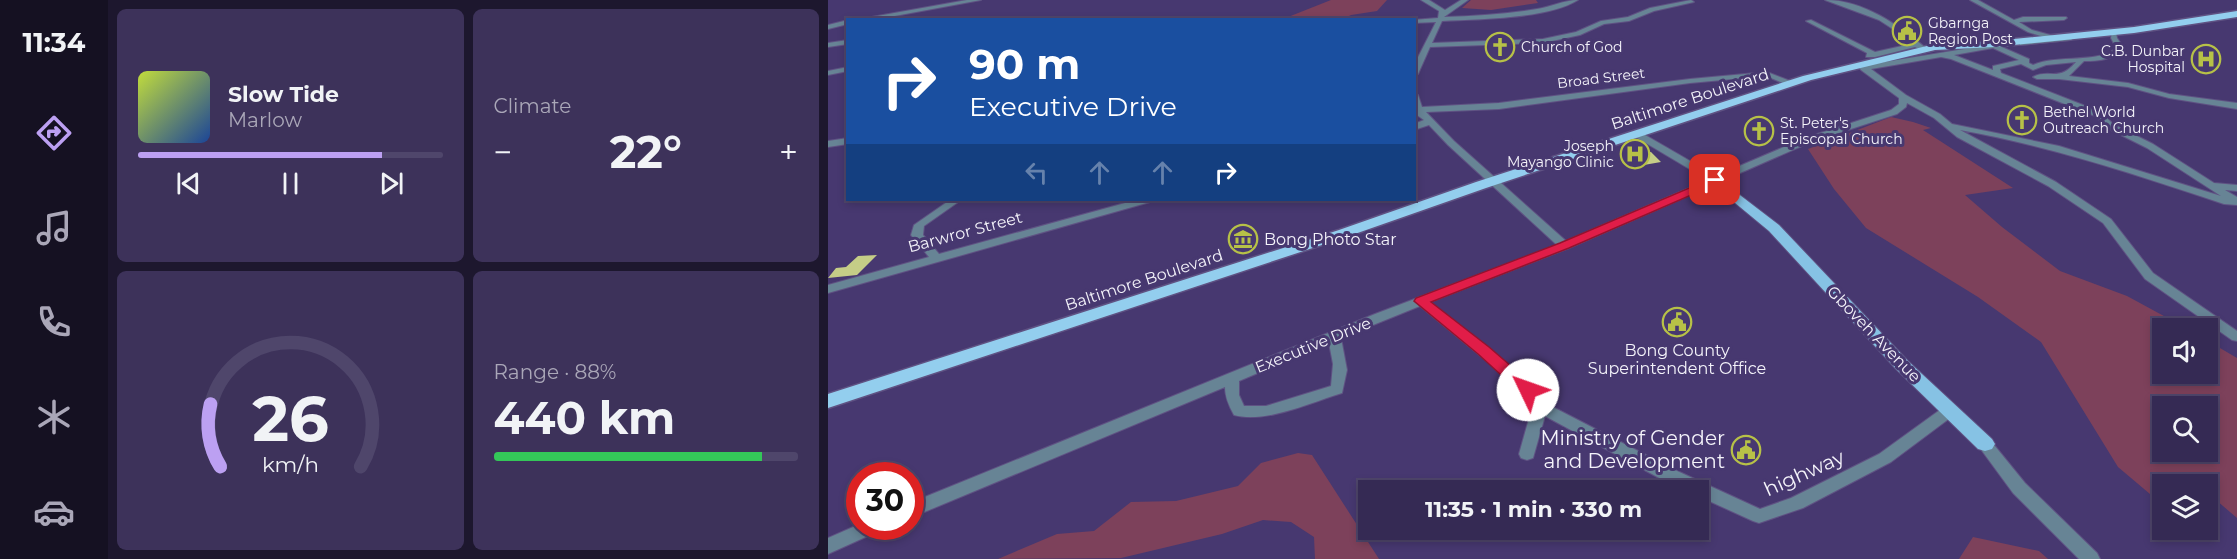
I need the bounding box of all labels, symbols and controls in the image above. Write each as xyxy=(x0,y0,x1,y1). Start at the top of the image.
place label: Gbarnga Region Post xyxy=(1928,14,2013,48)
public building icon: Gbarnga Region Post xyxy=(1891,15,1923,47)
text: 11:34 xyxy=(23,26,85,59)
church icon: Church of God xyxy=(1484,31,1516,63)
text: 90 m xyxy=(969,38,1080,90)
place label: Church of God xyxy=(1521,38,1622,56)
icon: right xyxy=(870,42,948,120)
place label: C.B. Dunbar Hospital xyxy=(2101,42,2185,76)
hospital icon: C.B. Dunbar Hospital xyxy=(2190,43,2222,75)
street label: Broad Street xyxy=(1556,64,1646,92)
street label: Baltimore Boulevard xyxy=(1609,64,1771,134)
text: Slow Tide xyxy=(228,81,339,108)
text: Executive Drive xyxy=(969,90,1177,123)
text: Climate xyxy=(494,94,571,118)
place label: Bethel World Outreach Church xyxy=(2043,103,2164,137)
church icon: Bethel World Outreach Church xyxy=(2006,104,2038,136)
text: Marlow xyxy=(228,108,302,132)
icon: directions xyxy=(33,112,75,154)
place label: St. Peter's Episcopal Church xyxy=(1780,114,1903,148)
church icon: St. Peter's Episcopal Church xyxy=(1743,115,1775,147)
text: 22° xyxy=(610,124,682,179)
text: − xyxy=(494,132,512,172)
text: + xyxy=(779,132,798,172)
place label: Joseph Mayango Clinic xyxy=(1507,137,1614,171)
hospital icon: Joseph Mayango Clinic xyxy=(1619,138,1651,170)
pin xyxy=(1689,154,1740,205)
icon: left xyxy=(1020,156,1053,189)
icon: ahead xyxy=(1083,156,1116,189)
icon: ahead xyxy=(1146,156,1179,189)
icon: right xyxy=(1209,156,1242,189)
icon: arrive xyxy=(1698,163,1731,196)
icon: previous xyxy=(172,167,205,200)
icon: pause xyxy=(274,167,307,200)
icon: next xyxy=(375,167,408,200)
icon: music xyxy=(33,207,75,249)
street label: Barwror Street xyxy=(906,207,1025,256)
museum icon: Bong Photo Star xyxy=(1227,223,1259,255)
place label: Bong Photo Star xyxy=(1264,230,1397,249)
street label: Baltimore Boulevard xyxy=(1063,245,1225,315)
street label: Gboveh Avenue xyxy=(1823,282,1925,386)
icon: phone xyxy=(33,301,75,343)
public building icon: Bong County Superintendent Office xyxy=(1661,306,1693,338)
street label: Executive Drive xyxy=(1252,313,1374,377)
map controls xyxy=(2152,318,2218,540)
button: sound xyxy=(2152,318,2218,384)
place label: Bong County Superintendent Office xyxy=(1588,341,1766,378)
position arrow xyxy=(1496,358,1560,422)
text: Range · 88% xyxy=(494,360,616,384)
text: 26 xyxy=(252,381,329,457)
text: 440 km xyxy=(494,390,675,445)
icon: climate xyxy=(33,396,75,438)
button: search xyxy=(2152,396,2218,462)
place label: Ministry of Gender and Development xyxy=(1540,426,1725,473)
public building icon: Ministry of Gender and Development xyxy=(1730,434,1762,466)
street label: highway xyxy=(1760,445,1848,501)
text: km/h xyxy=(262,452,319,478)
speed limit sign: 30 xyxy=(846,462,924,540)
button: layers xyxy=(2152,474,2218,540)
icon: car xyxy=(33,491,75,533)
text: 11:35 · 1 min · 330 m xyxy=(1425,496,1642,523)

